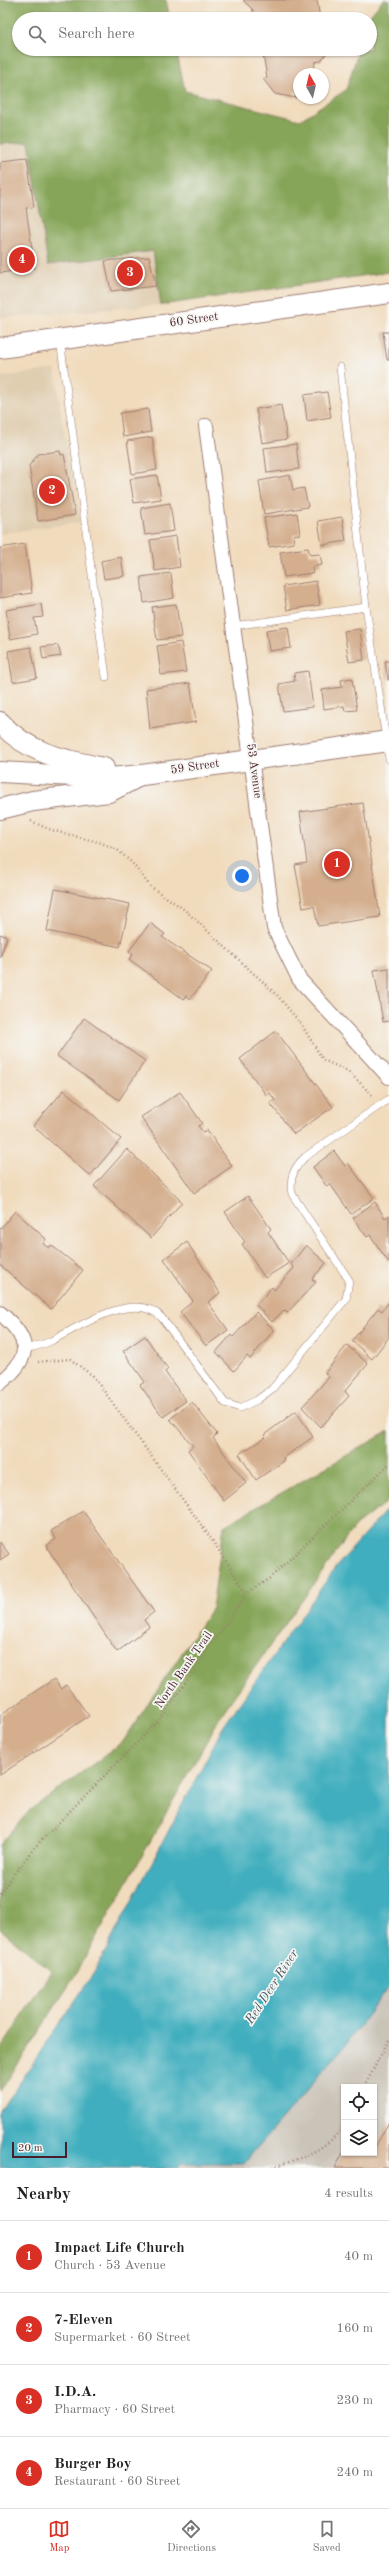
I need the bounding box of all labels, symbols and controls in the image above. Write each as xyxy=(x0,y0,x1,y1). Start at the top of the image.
search box xyxy=(12,12,377,56)
icon: search xyxy=(26,23,48,45)
text: Search here xyxy=(58,27,135,42)
north arrow xyxy=(293,68,329,104)
pin: 4 xyxy=(9,245,35,275)
pin: 3 xyxy=(117,258,143,288)
street label: 60 Street xyxy=(169,311,219,329)
pin: 2 xyxy=(39,476,65,506)
street label: 53 Avenue xyxy=(244,743,265,800)
street label: 59 Street xyxy=(170,757,220,776)
pin: 1 xyxy=(324,849,350,879)
your location xyxy=(232,866,252,886)
street label: North Bank Trail xyxy=(153,1630,215,1710)
water label: Red Deer River xyxy=(243,1947,301,2027)
map controls xyxy=(341,2084,377,2156)
button: locate xyxy=(341,2084,377,2120)
button: layers xyxy=(341,2120,377,2156)
scale bar xyxy=(12,2140,67,2159)
text: 20 m xyxy=(18,2143,43,2154)
text: Nearby xyxy=(16,2186,71,2203)
text: 4 results xyxy=(324,2187,373,2200)
text: Impact Life Church xyxy=(54,2241,185,2256)
text: 1 xyxy=(25,2250,33,2263)
text: 40 m xyxy=(344,2250,373,2263)
text: Church · 53 Avenue xyxy=(54,2259,166,2272)
text: 7-Eleven xyxy=(54,2313,113,2328)
text: 2 xyxy=(25,2322,33,2335)
text: 160 m xyxy=(336,2322,373,2335)
text: Supermarket · 60 Street xyxy=(54,2331,191,2344)
text: I.D.A. xyxy=(54,2385,96,2400)
text: 3 xyxy=(25,2394,33,2407)
text: 230 m xyxy=(336,2394,373,2407)
text: Pharmacy · 60 Street xyxy=(54,2403,175,2416)
text: Burger Boy xyxy=(54,2457,132,2472)
text: 4 xyxy=(25,2466,33,2479)
text: 240 m xyxy=(336,2466,373,2479)
text: Restaurant · 60 Street xyxy=(54,2475,180,2488)
tab: Map xyxy=(48,2518,70,2556)
tab: Directions xyxy=(167,2518,216,2556)
tab: Saved xyxy=(313,2518,341,2556)

